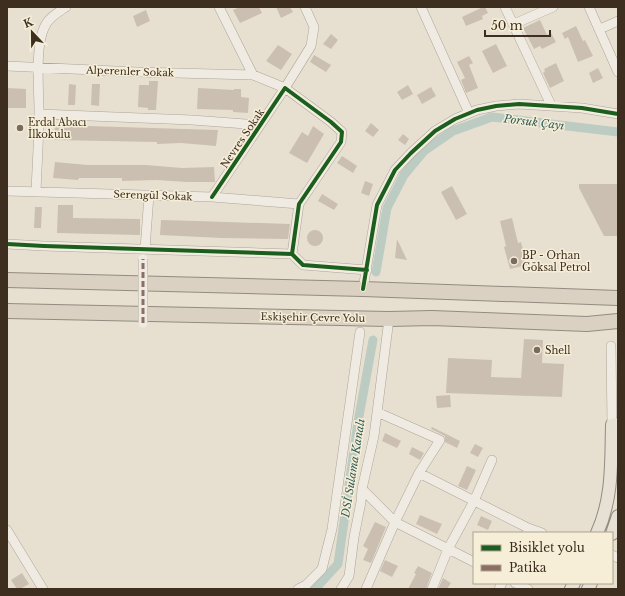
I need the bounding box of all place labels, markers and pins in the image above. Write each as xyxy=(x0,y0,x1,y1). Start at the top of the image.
place label: Erdal Abacı İlkokulu xyxy=(28,116,87,141)
marker: Erdal Abacı İlkokulu xyxy=(15,123,25,133)
place label: BP - Orhan Göksal Petrol xyxy=(522,249,590,274)
marker: BP - Orhan Göksal Petrol xyxy=(509,256,519,266)
place label: Shell xyxy=(545,344,571,357)
marker: Shell xyxy=(532,345,542,355)

